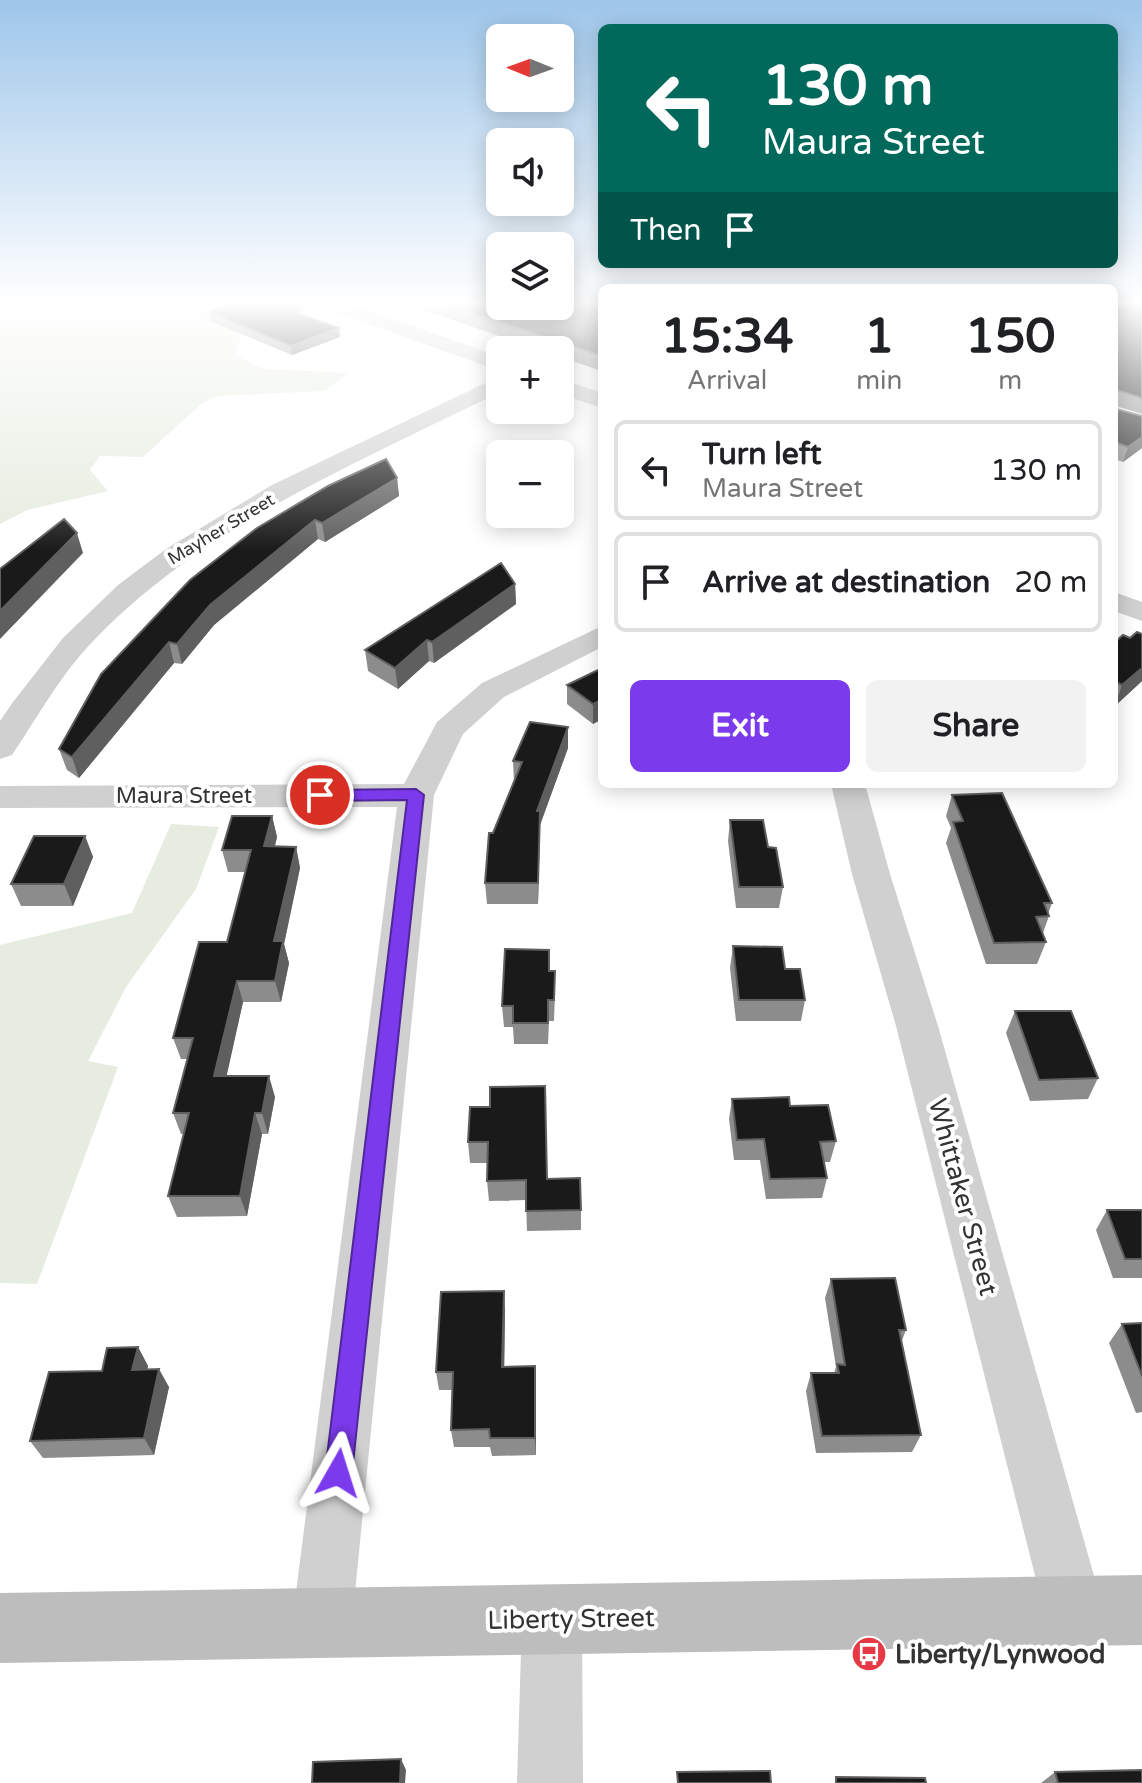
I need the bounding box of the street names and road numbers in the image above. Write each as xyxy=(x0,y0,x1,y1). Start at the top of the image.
street label: Mayher Street xyxy=(163,488,279,570)
street label: Maura Street xyxy=(116,783,252,809)
street label: Whittaker Street xyxy=(922,1095,1004,1299)
street label: Liberty Street xyxy=(487,1602,655,1636)

